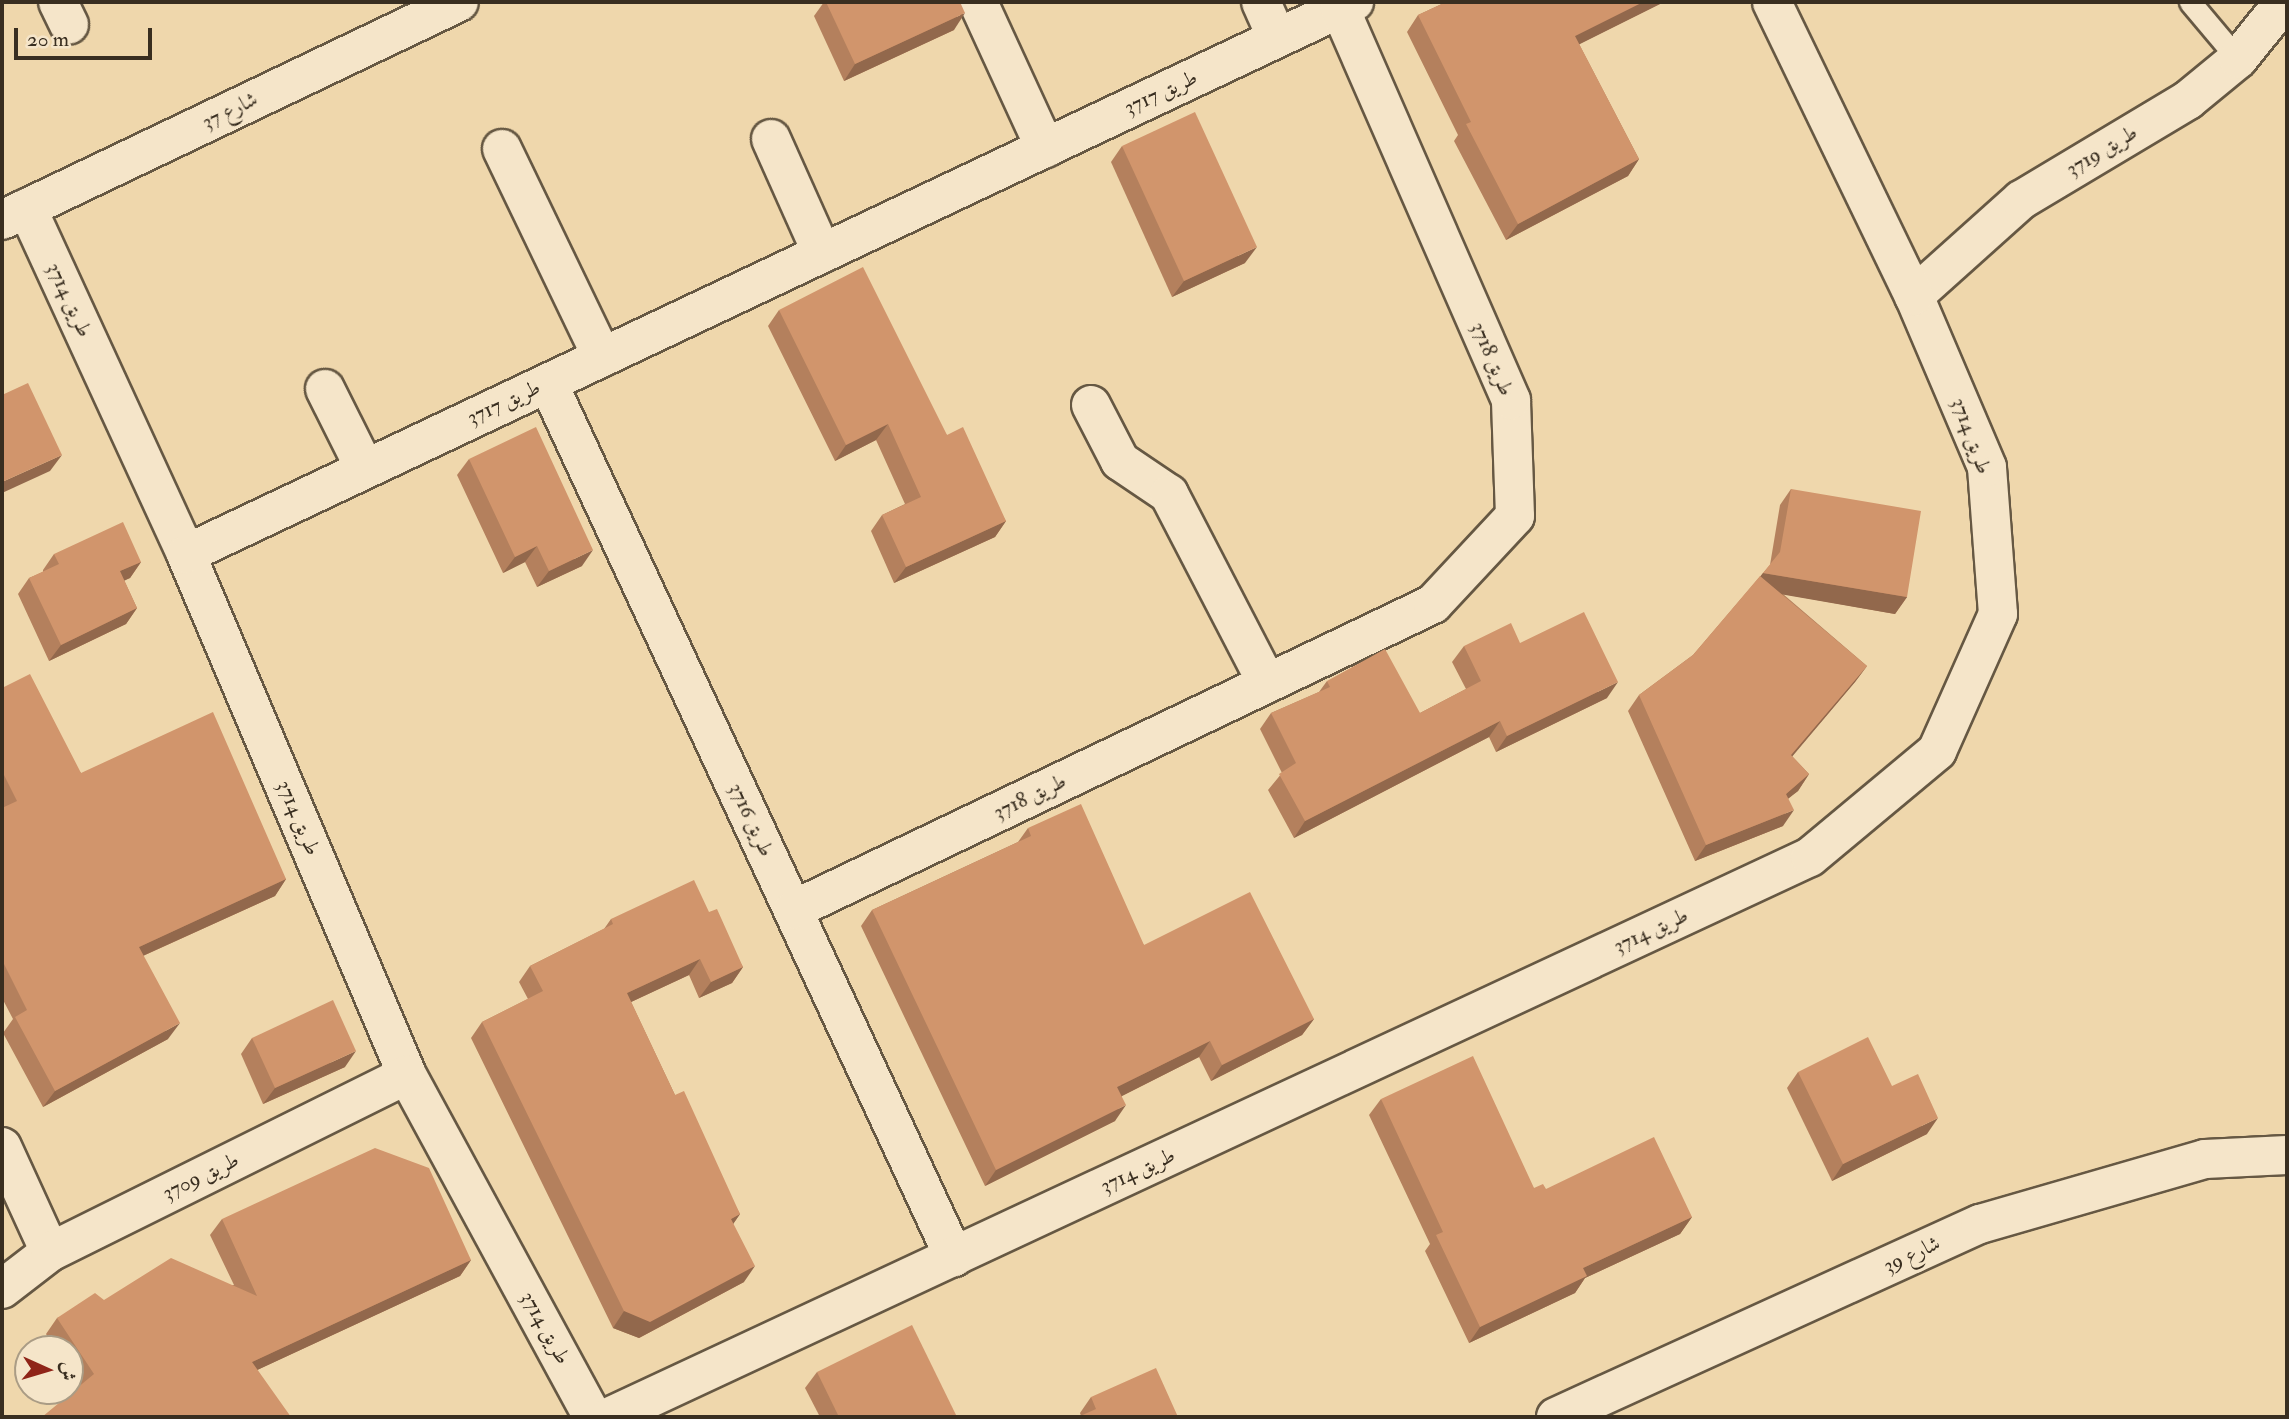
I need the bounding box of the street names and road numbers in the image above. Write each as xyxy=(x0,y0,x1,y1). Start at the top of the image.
street label: طريق 3717 xyxy=(1120,65,1202,121)
street label: شارع 37 xyxy=(198,87,262,135)
street label: طريق 3719 xyxy=(2062,120,2142,182)
street label: طريق 3714 xyxy=(41,259,97,341)
street label: طريق 3718 xyxy=(1465,318,1519,400)
street label: طريق 3717 xyxy=(463,375,545,431)
street label: طريق 3714 xyxy=(1946,394,1996,478)
street label: طريق 3718 xyxy=(989,769,1071,825)
street label: طريق 3714 xyxy=(271,777,325,859)
street label: طريق 3716 xyxy=(723,779,779,861)
street label: طريق 3714 xyxy=(1610,903,1692,959)
street label: طريق 3714 xyxy=(1097,1143,1179,1199)
street label: طريق 3709 xyxy=(159,1148,243,1206)
street label: شارع 39 xyxy=(1880,1231,1944,1279)
street label: طريق 3714 xyxy=(515,1287,575,1369)

